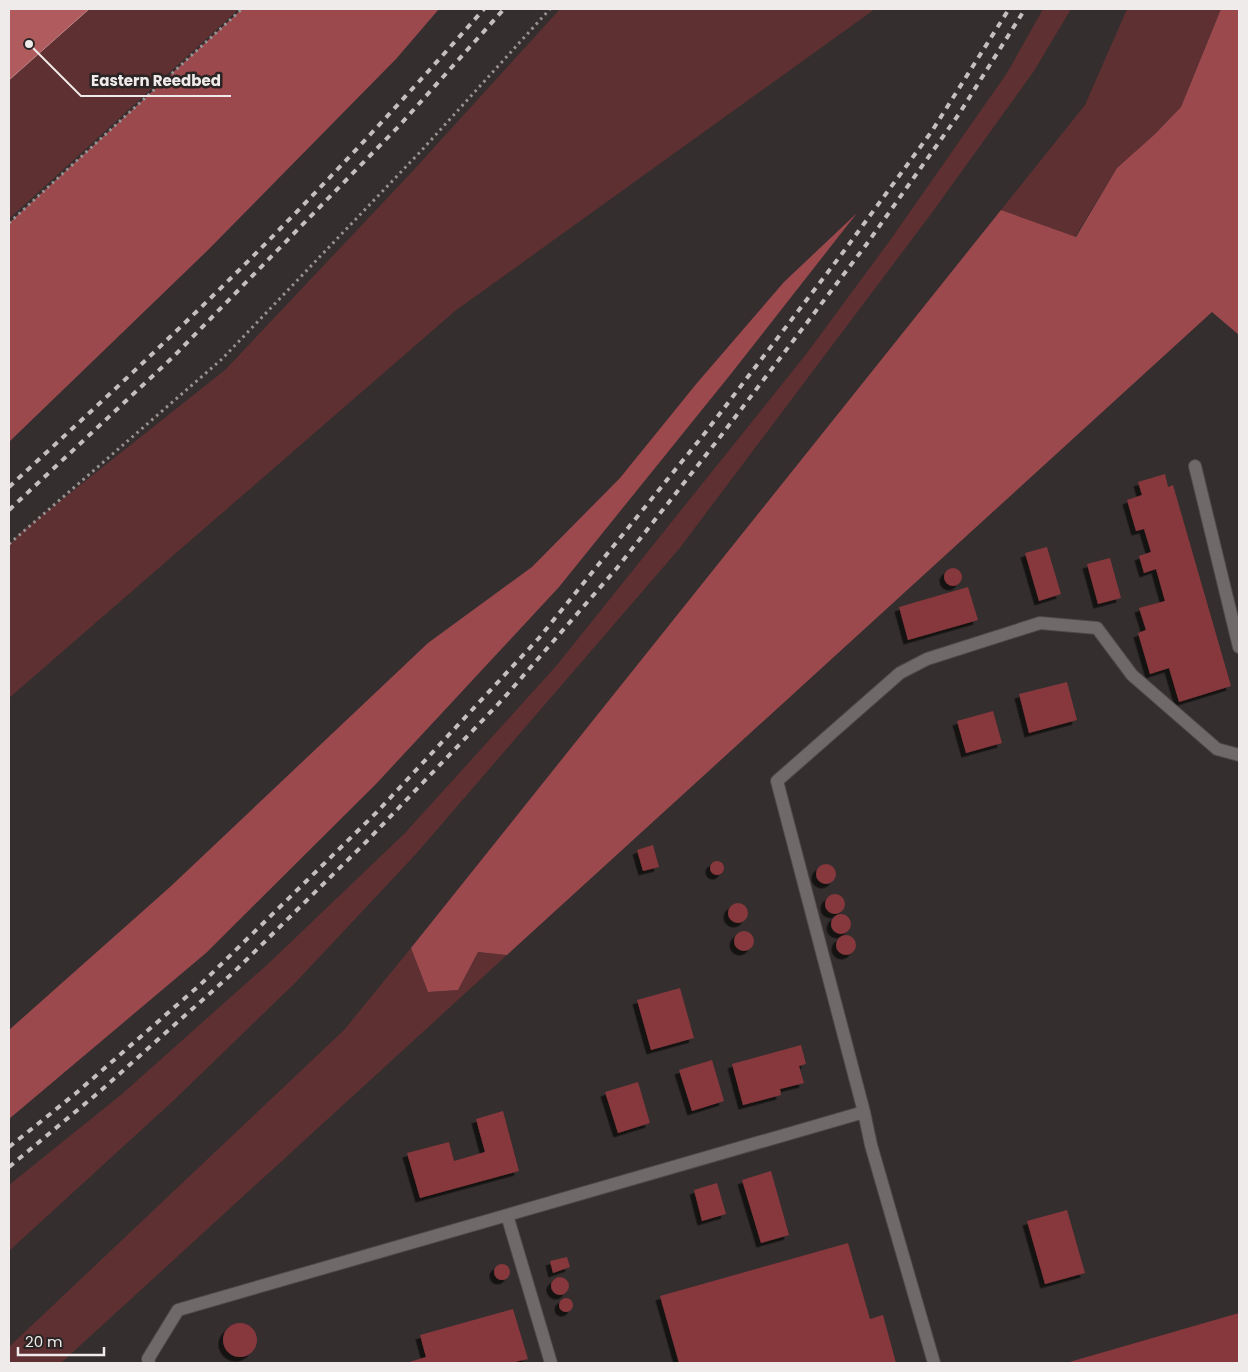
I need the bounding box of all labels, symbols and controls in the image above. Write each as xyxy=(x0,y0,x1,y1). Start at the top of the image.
callout: Eastern Reedbed xyxy=(81,66,231,96)
text: Eastern Reedbed xyxy=(91,70,221,91)
scale bar xyxy=(18,1324,104,1356)
text: 20 m xyxy=(25,1331,63,1352)

